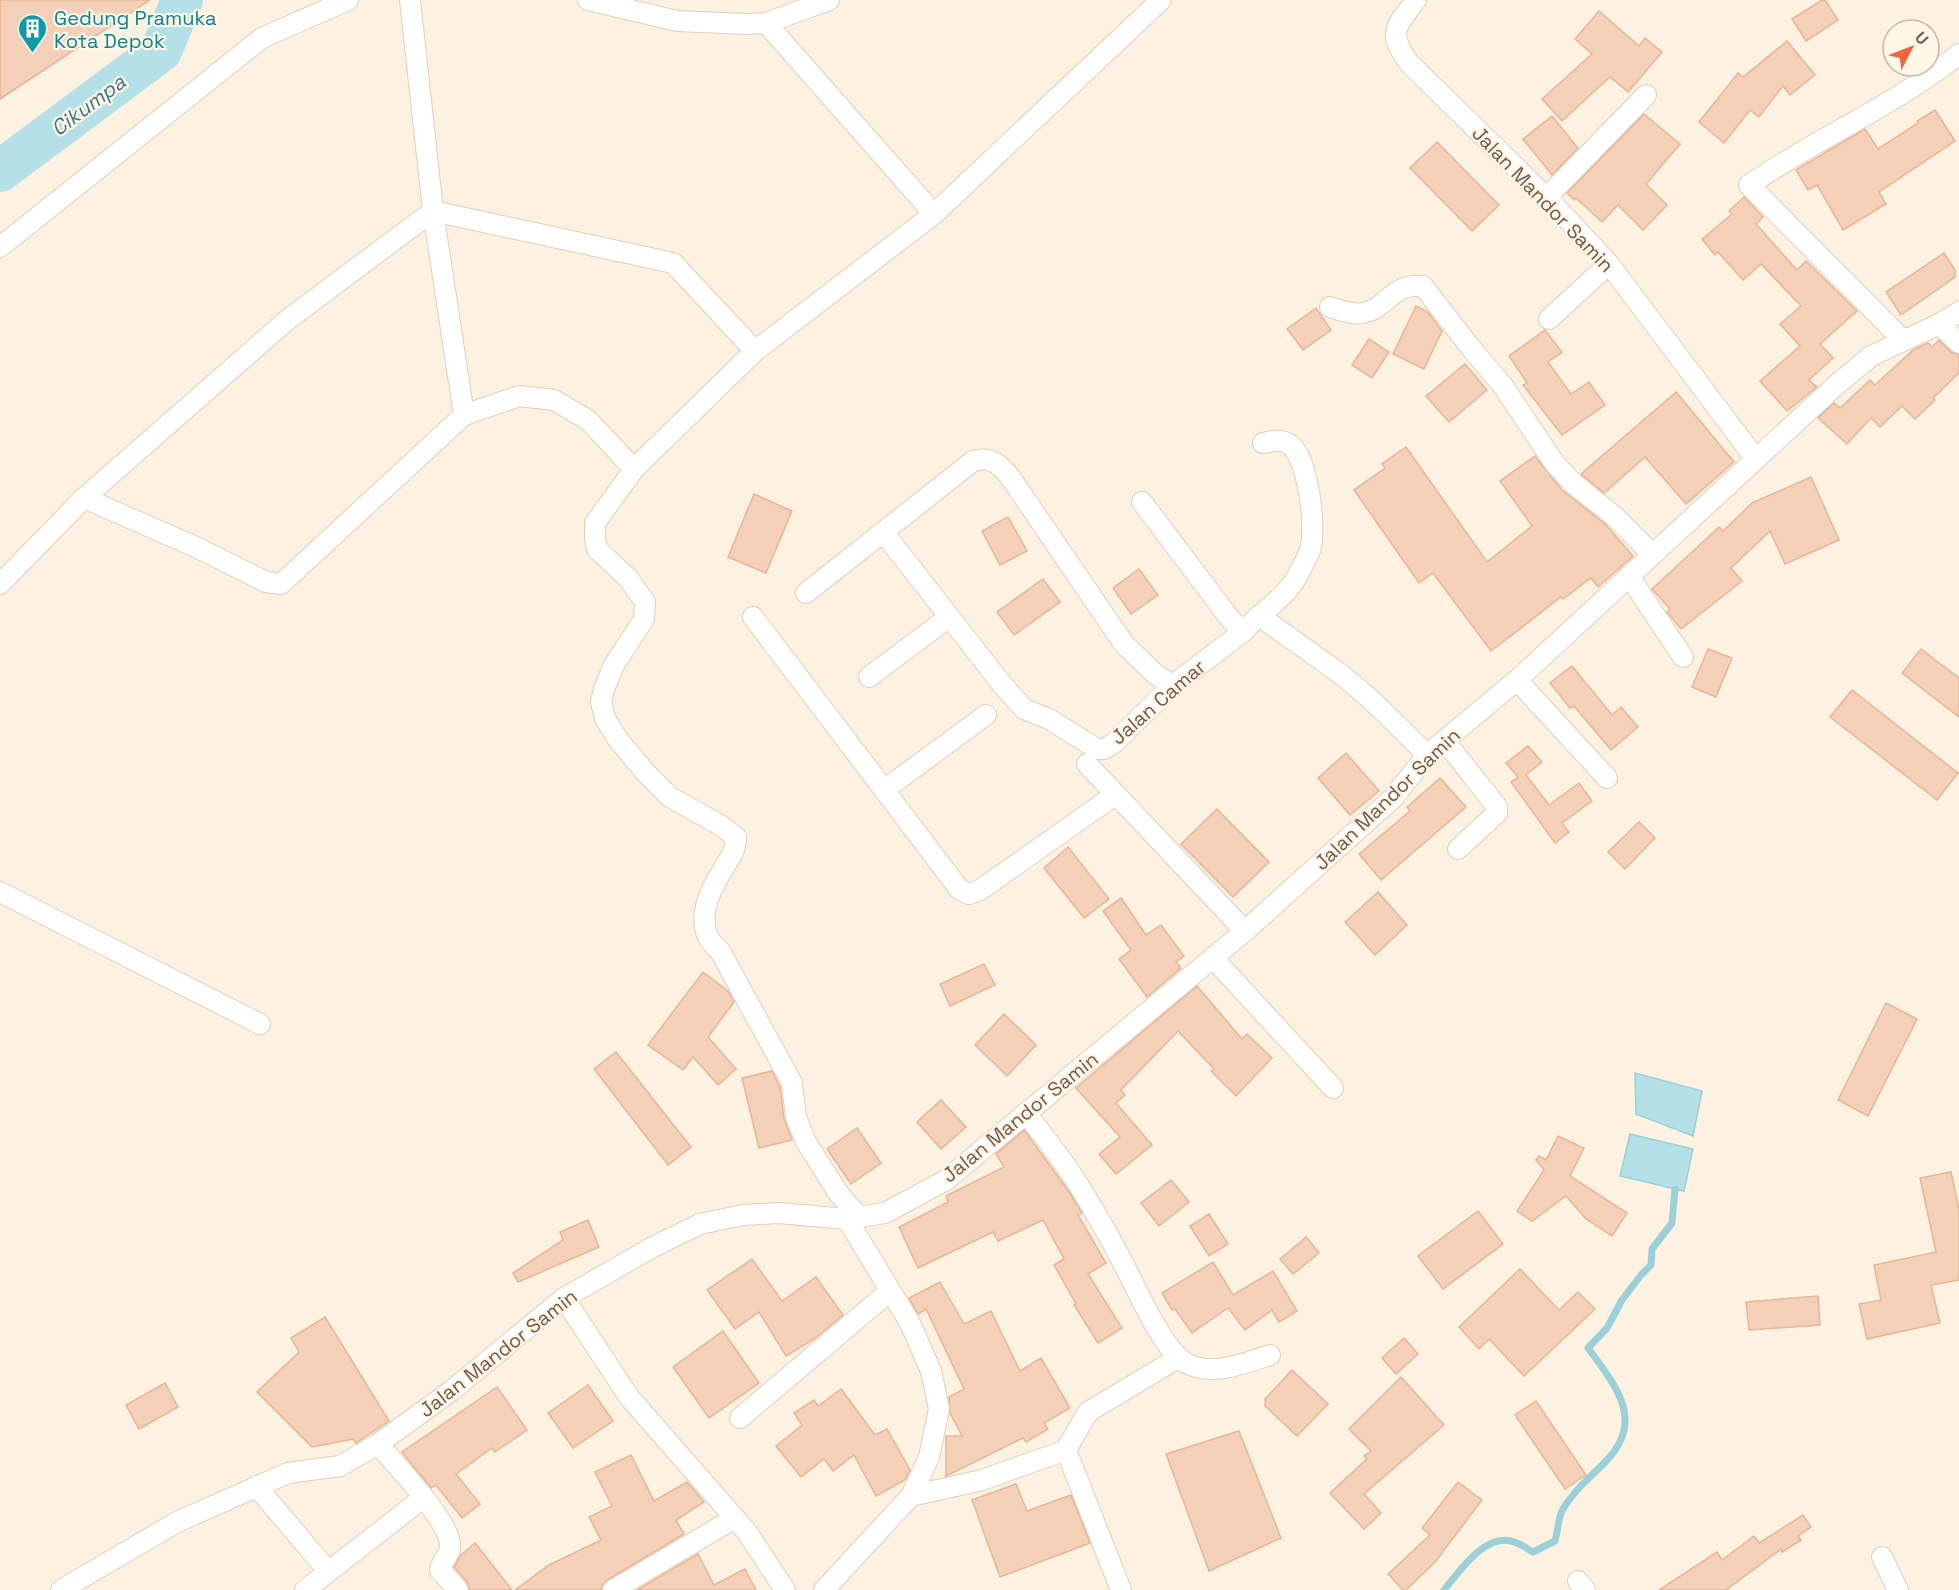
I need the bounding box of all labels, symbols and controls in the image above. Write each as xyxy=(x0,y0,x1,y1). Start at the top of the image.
place label: Gedung Pramuka Kota Depok xyxy=(54,5,216,54)
building icon: Gedung Pramuka Kota Depok xyxy=(17,13,49,55)
north arrow xyxy=(1881,18,1941,78)
text: U xyxy=(1910,27,1933,49)
water label: Cikumpa xyxy=(45,68,131,142)
street label: Jalan Mandor Samin xyxy=(1466,120,1620,278)
street label: Jalan Camar xyxy=(1105,654,1211,750)
street label: Jalan Mandor Samin xyxy=(1308,722,1466,876)
street label: Jalan Mandor Samin xyxy=(937,1046,1103,1188)
street label: Jalan Mandor Samin xyxy=(414,1283,582,1423)

